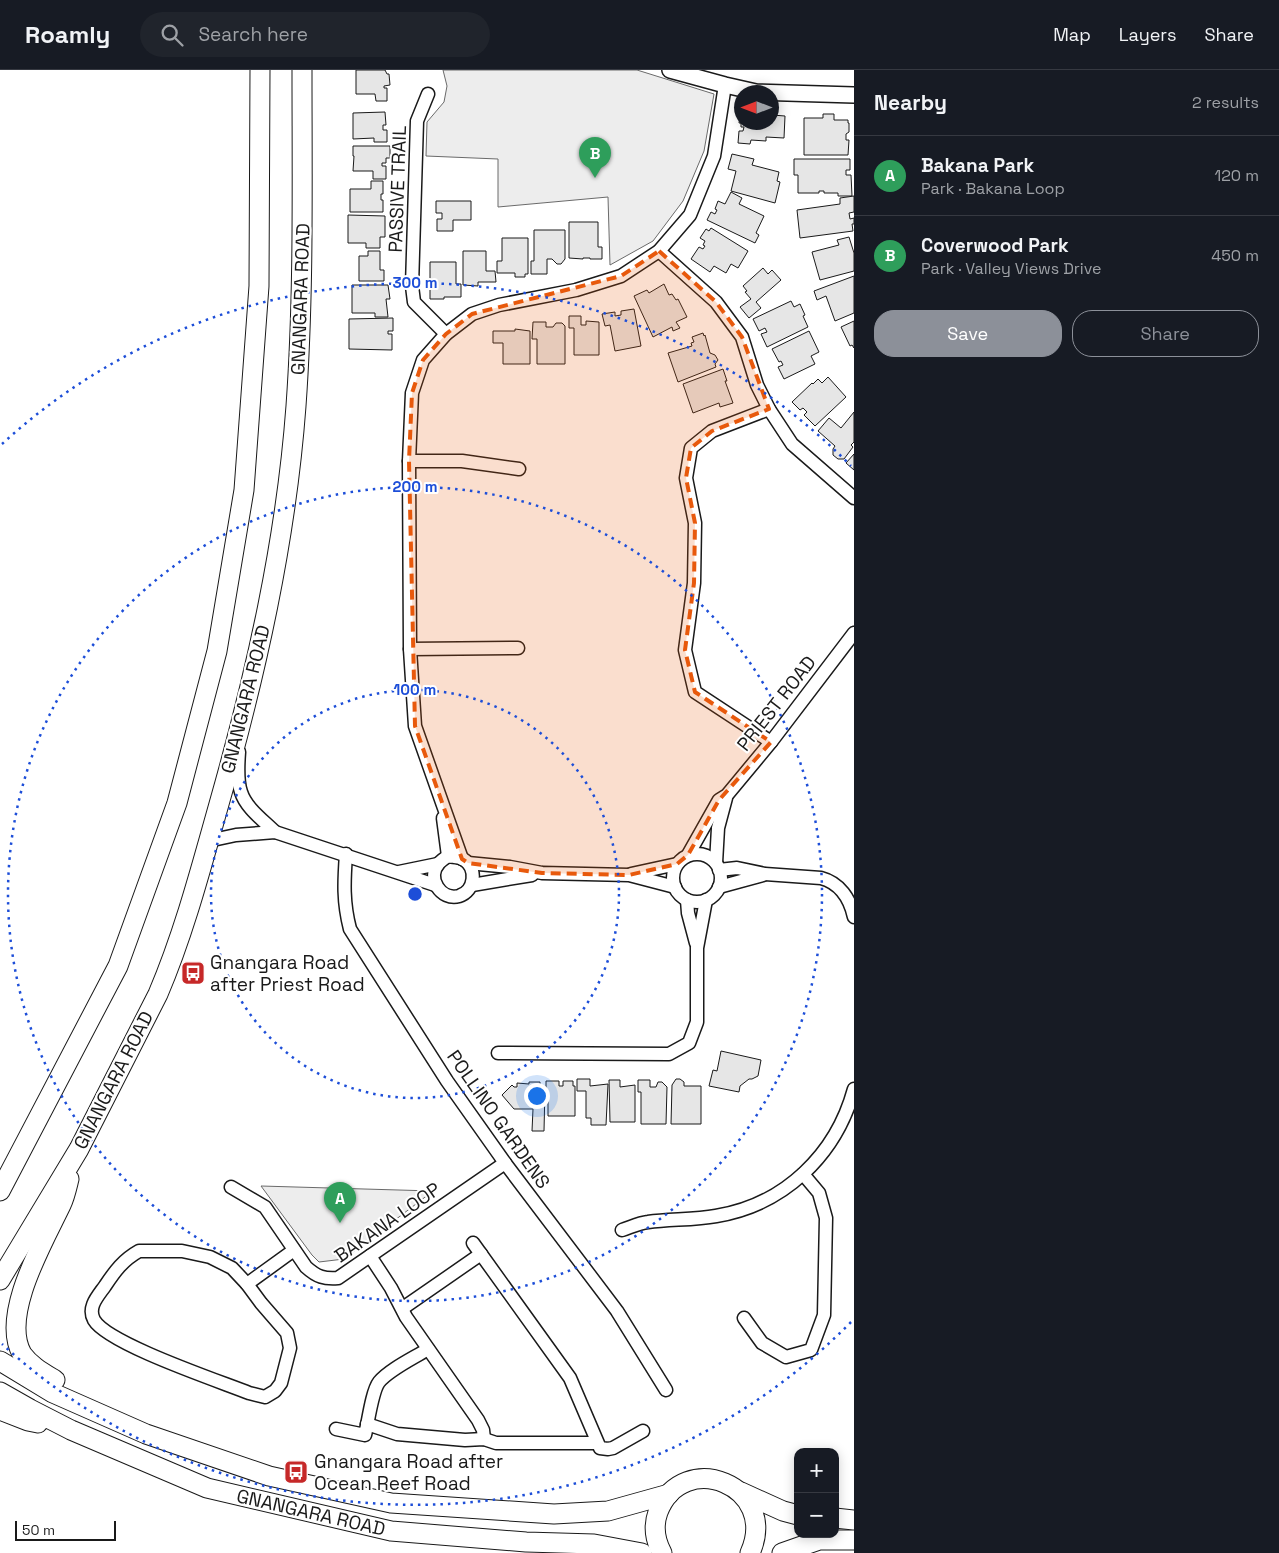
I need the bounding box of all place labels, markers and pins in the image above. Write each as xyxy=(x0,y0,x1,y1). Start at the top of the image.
pin: B xyxy=(579,137,611,178)
centre of rings xyxy=(406,885,424,903)
place label: Gnangara Road after Priest Road xyxy=(210,950,365,997)
bus stop icon: Gnangara Road after Priest Road xyxy=(180,960,206,986)
pin: A xyxy=(324,1182,356,1223)
place label: Gnangara Road after Ocean Reef Road xyxy=(314,1449,503,1496)
bus stop icon: Gnangara Road after Ocean Reef Road xyxy=(283,1459,309,1485)

